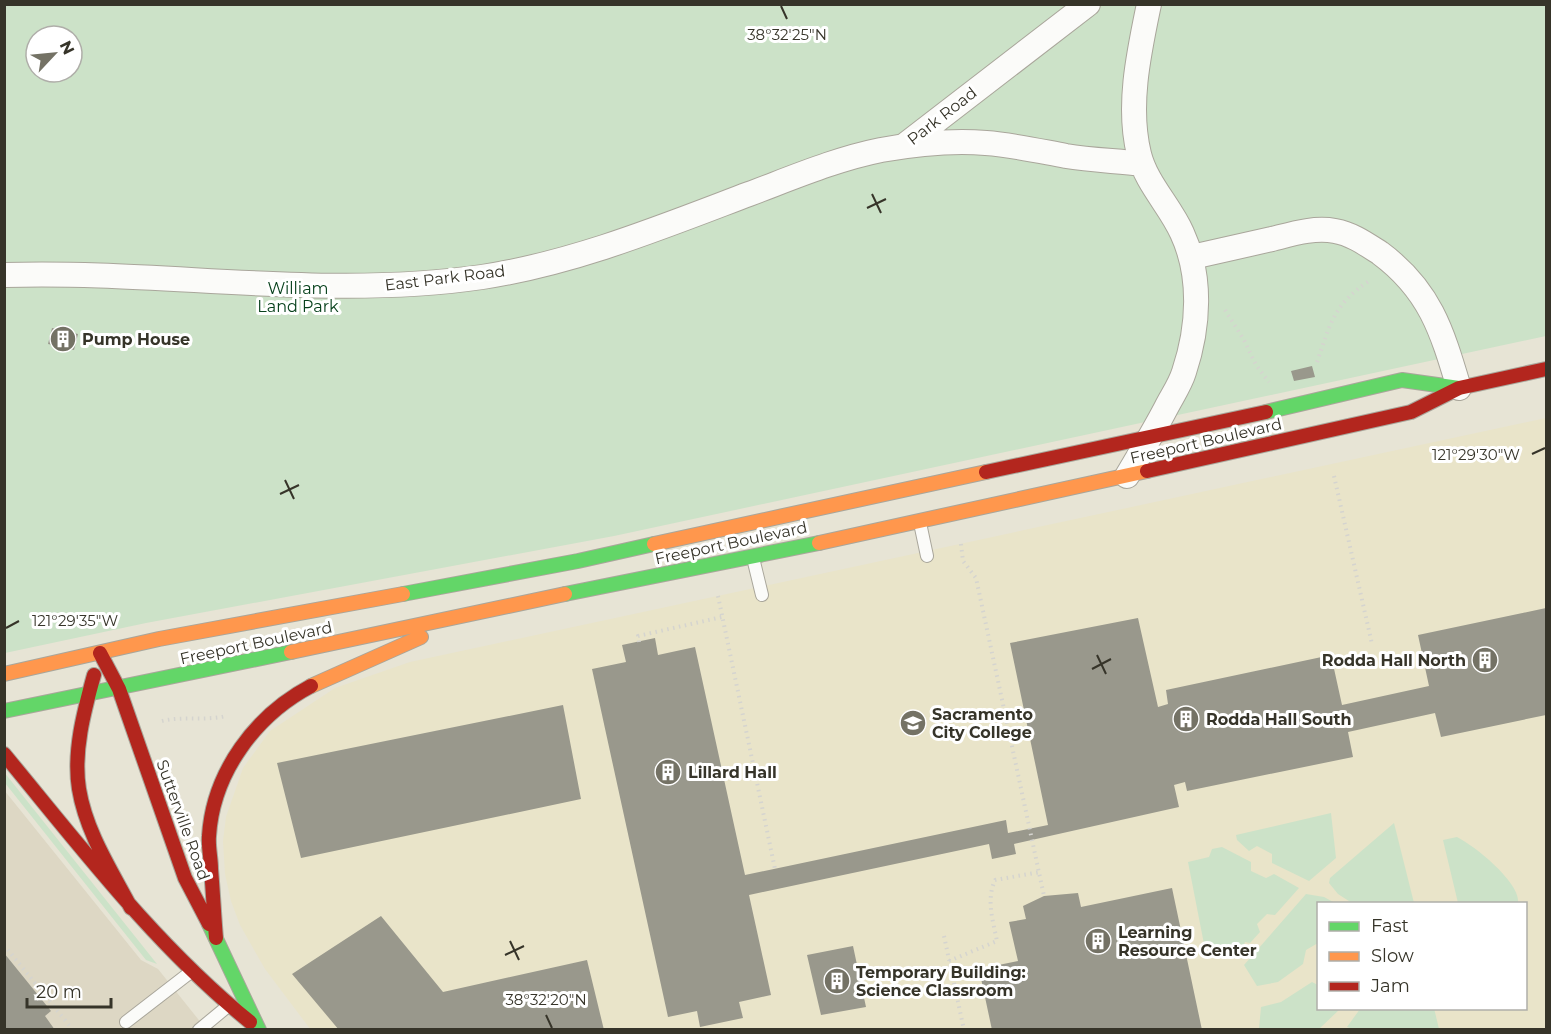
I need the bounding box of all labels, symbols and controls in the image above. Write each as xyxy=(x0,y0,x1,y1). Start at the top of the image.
north arrow xyxy=(24,24,84,84)
text: 38°32'25"N xyxy=(747,25,827,44)
text: N xyxy=(56,38,78,58)
street label: Park Road xyxy=(904,83,980,149)
street label: East Park Road xyxy=(384,261,506,295)
park label: William Land Park xyxy=(257,279,339,316)
building icon: Pump House xyxy=(48,324,78,354)
place label: Pump House xyxy=(82,330,190,349)
street label: Freeport Boulevard xyxy=(1128,414,1284,468)
text: 121°29'30"W xyxy=(1432,445,1520,464)
street label: Freeport Boulevard xyxy=(653,518,809,568)
text: 121°29'35"W xyxy=(32,611,118,630)
street label: Freeport Boulevard xyxy=(178,618,334,668)
building icon: Rodda Hall North xyxy=(1470,645,1500,675)
place label: Rodda Hall North xyxy=(1322,651,1466,670)
building icon: Rodda Hall South xyxy=(1171,704,1201,734)
place label: Sacramento City College xyxy=(932,705,1033,742)
school or university icon: Sacramento City College xyxy=(898,708,928,738)
place label: Rodda Hall South xyxy=(1206,710,1351,729)
street label: Sutterville Road xyxy=(152,757,214,883)
building icon: Lillard Hall xyxy=(653,757,683,787)
place label: Lillard Hall xyxy=(688,763,777,782)
legend xyxy=(1317,902,1527,1010)
text: Fast xyxy=(1371,915,1409,937)
place label: Learning Resource Center xyxy=(1118,923,1257,960)
building icon: Learning Resource Center xyxy=(1083,926,1113,956)
text: Slow xyxy=(1371,945,1414,967)
place label: Temporary Building: Science Classroom xyxy=(856,963,1026,1000)
building icon: Temporary Building: Science Classroom xyxy=(822,966,852,996)
scale bar xyxy=(27,971,111,1009)
text: Jam xyxy=(1370,975,1410,997)
text: 20 m xyxy=(36,981,82,1003)
text: 38°32'20"N xyxy=(505,990,587,1009)

